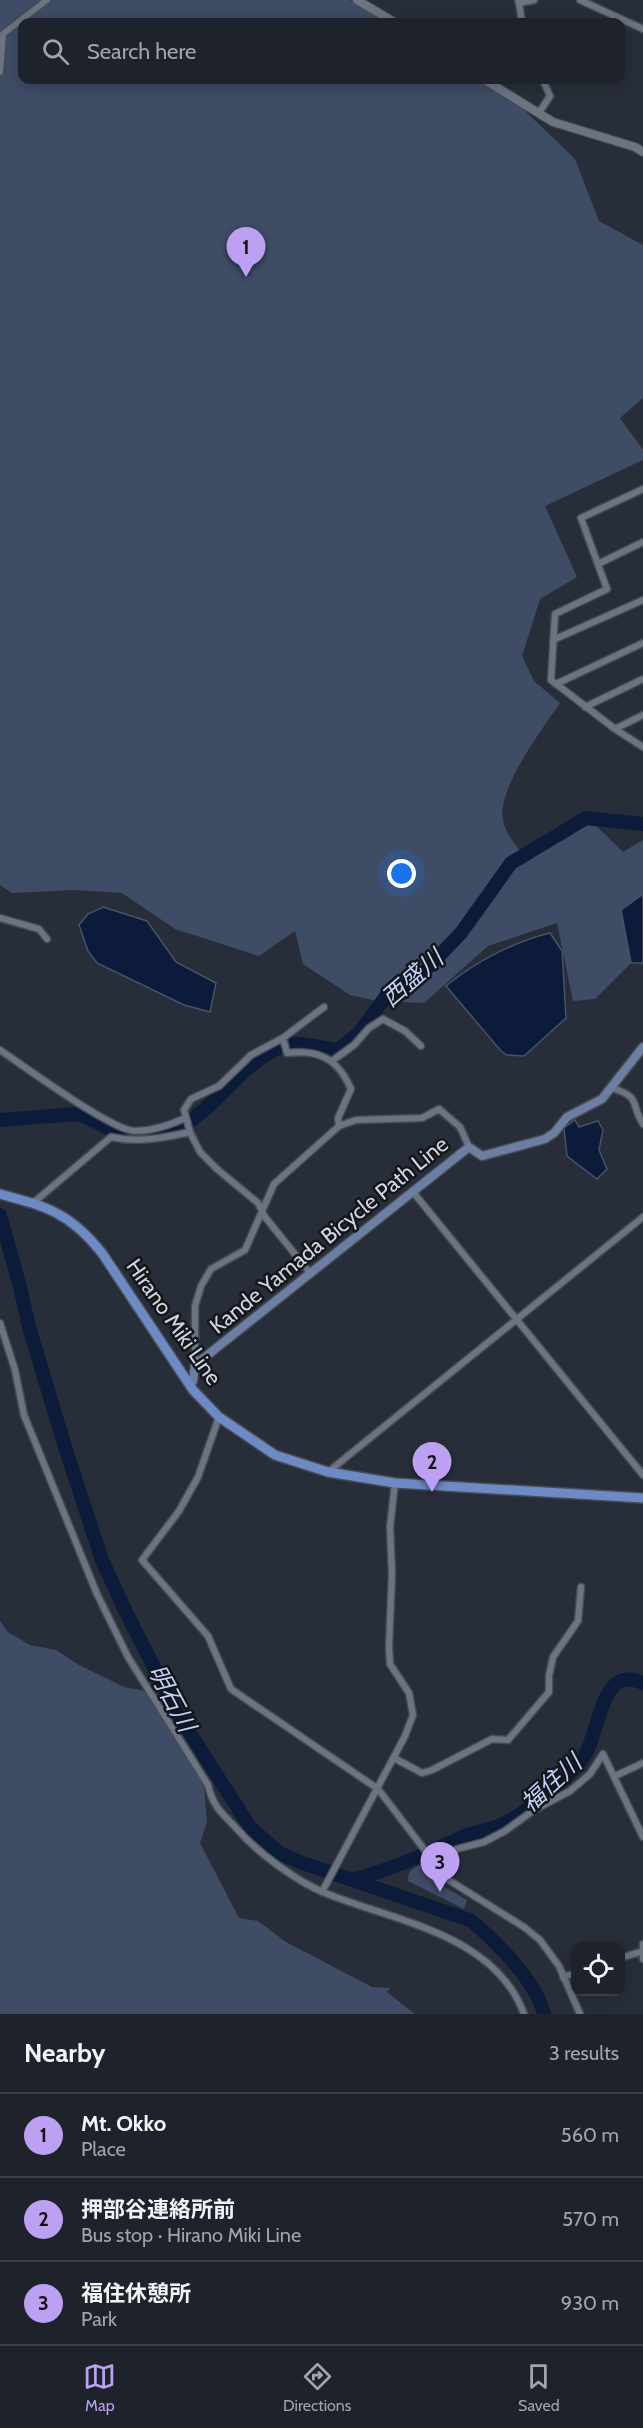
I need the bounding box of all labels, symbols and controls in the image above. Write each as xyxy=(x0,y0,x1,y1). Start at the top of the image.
search box xyxy=(18,18,625,84)
icon: search xyxy=(39,35,72,68)
text: Search here xyxy=(87,38,196,65)
pin: 1 xyxy=(226,228,266,277)
your location xyxy=(387,859,416,888)
water label: 西盛川 xyxy=(375,941,451,1013)
street label: Kande Yamada Bicycle Path Line xyxy=(204,1130,454,1340)
street label: Hirano Miki Line xyxy=(121,1254,227,1390)
pin: 2 xyxy=(412,1442,452,1492)
water label: 明石川 xyxy=(142,1659,203,1739)
water label: 福住川 xyxy=(515,1746,590,1818)
pin: 3 xyxy=(420,1842,460,1892)
map controls xyxy=(571,1942,625,1996)
button: locate xyxy=(571,1942,625,1996)
text: Nearby xyxy=(24,2037,105,2069)
text: 3 results xyxy=(549,2041,619,2065)
text: Mt. Okko xyxy=(81,2110,166,2137)
text: 1 xyxy=(40,2123,47,2147)
text: 560 m xyxy=(561,2123,619,2147)
text: Place xyxy=(81,2137,126,2161)
text: 押部谷連絡所前 xyxy=(81,2196,235,2223)
text: 2 xyxy=(38,2207,49,2231)
text: 570 m xyxy=(562,2207,619,2231)
text: Bus stop · Hirano Miki Line xyxy=(81,2223,301,2247)
text: 福住休憩所 xyxy=(81,2280,191,2307)
text: 3 xyxy=(38,2291,49,2315)
text: 930 m xyxy=(561,2291,619,2315)
text: Park xyxy=(81,2307,117,2331)
tab: Map xyxy=(83,2360,116,2415)
tab: Directions xyxy=(283,2360,351,2415)
tab: Saved xyxy=(518,2360,560,2415)

